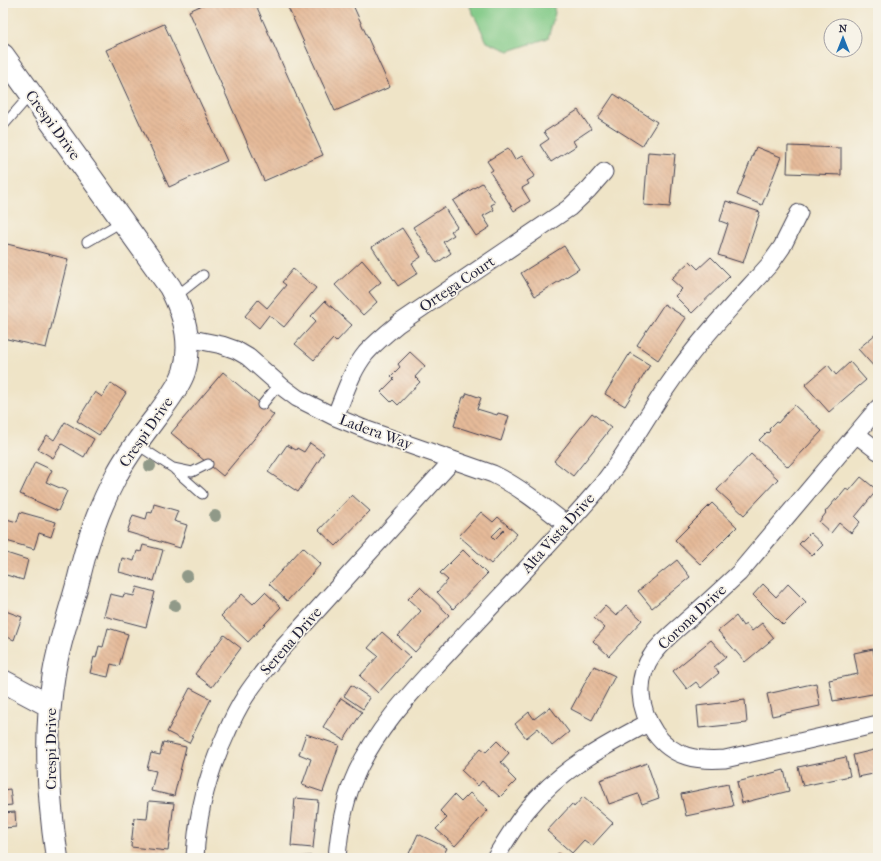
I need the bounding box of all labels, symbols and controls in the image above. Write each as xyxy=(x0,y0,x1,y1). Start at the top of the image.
north arrow xyxy=(823,18,863,58)
text: N xyxy=(839,22,848,35)
street label: Crespi Drive xyxy=(22,87,85,164)
street label: Ortega Court xyxy=(416,252,499,316)
street label: Crespi Drive xyxy=(115,393,177,471)
street label: Ladera Way xyxy=(337,410,416,454)
street label: Alta Vista Drive xyxy=(517,489,599,577)
street label: Corona Drive xyxy=(654,580,730,653)
street label: Serena Drive xyxy=(257,603,326,679)
street label: Crespi Drive xyxy=(42,708,60,790)

